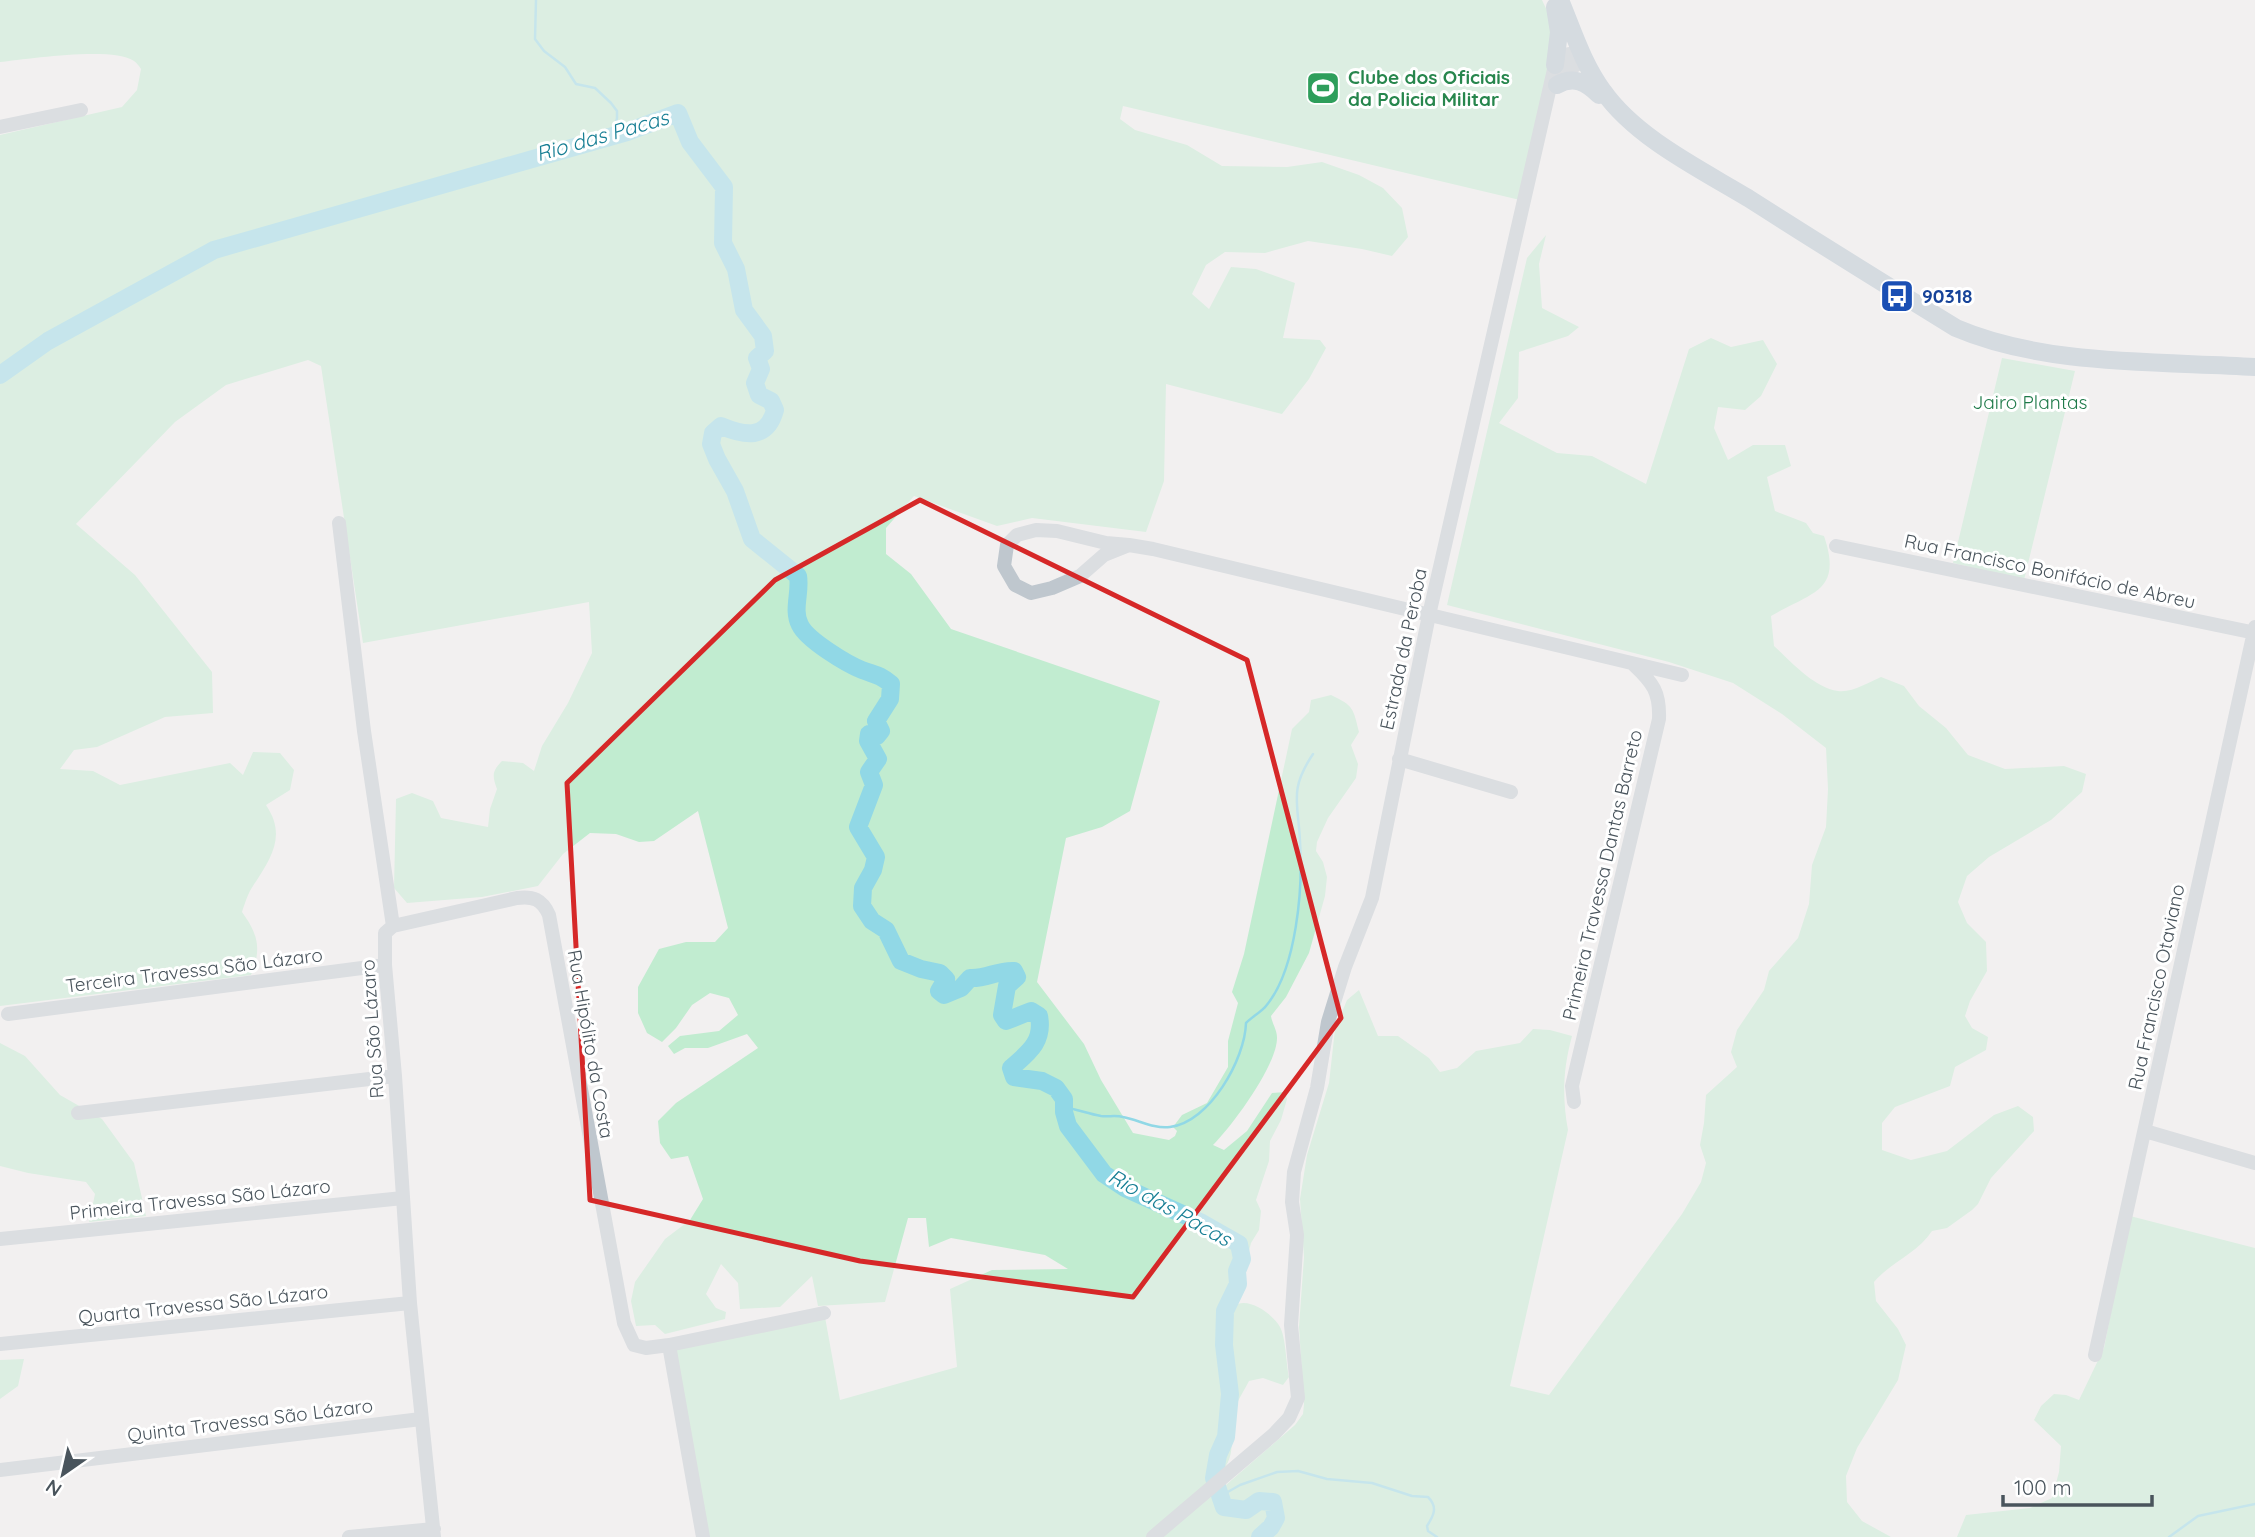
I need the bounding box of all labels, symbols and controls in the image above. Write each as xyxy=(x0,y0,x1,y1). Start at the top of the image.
place label: Clube dos Oficiais da Policia Militar xyxy=(1348,65,1510,111)
sports icon: Clube dos Oficiais da Policia Militar xyxy=(1304,69,1342,107)
water label: Rio das Pacas xyxy=(533,103,672,166)
bus stop icon: 90318 xyxy=(1878,277,1916,315)
place label: 90318 xyxy=(1922,284,1972,308)
park label: Jairo Plantas xyxy=(1972,390,2088,414)
street label: Rua Francisco Bonifácio de Abreu xyxy=(1902,528,2198,614)
street label: Estrada da Peroba xyxy=(1374,566,1432,732)
street label: Primeira Travessa Dantas Barreto xyxy=(1557,727,1647,1023)
street label: Rua Francisco Otaviano xyxy=(2122,882,2190,1092)
street label: Terceira Travessa São Lázaro xyxy=(64,942,324,998)
street label: Rua Hipólito da Costa xyxy=(563,948,619,1140)
street label: Rua São Lázaro xyxy=(355,959,389,1099)
water label: Rio das Pacas xyxy=(1104,1163,1237,1252)
street label: Primeira Travessa São Lázaro xyxy=(68,1173,332,1225)
street label: Quarta Travessa São Lázaro xyxy=(77,1279,329,1329)
street label: Quinta Travessa São Lázaro xyxy=(126,1393,374,1447)
north arrow xyxy=(28,1439,98,1509)
scale bar xyxy=(2003,1464,2152,1508)
text: N xyxy=(41,1474,66,1502)
text: 100 m xyxy=(2014,1474,2072,1500)

